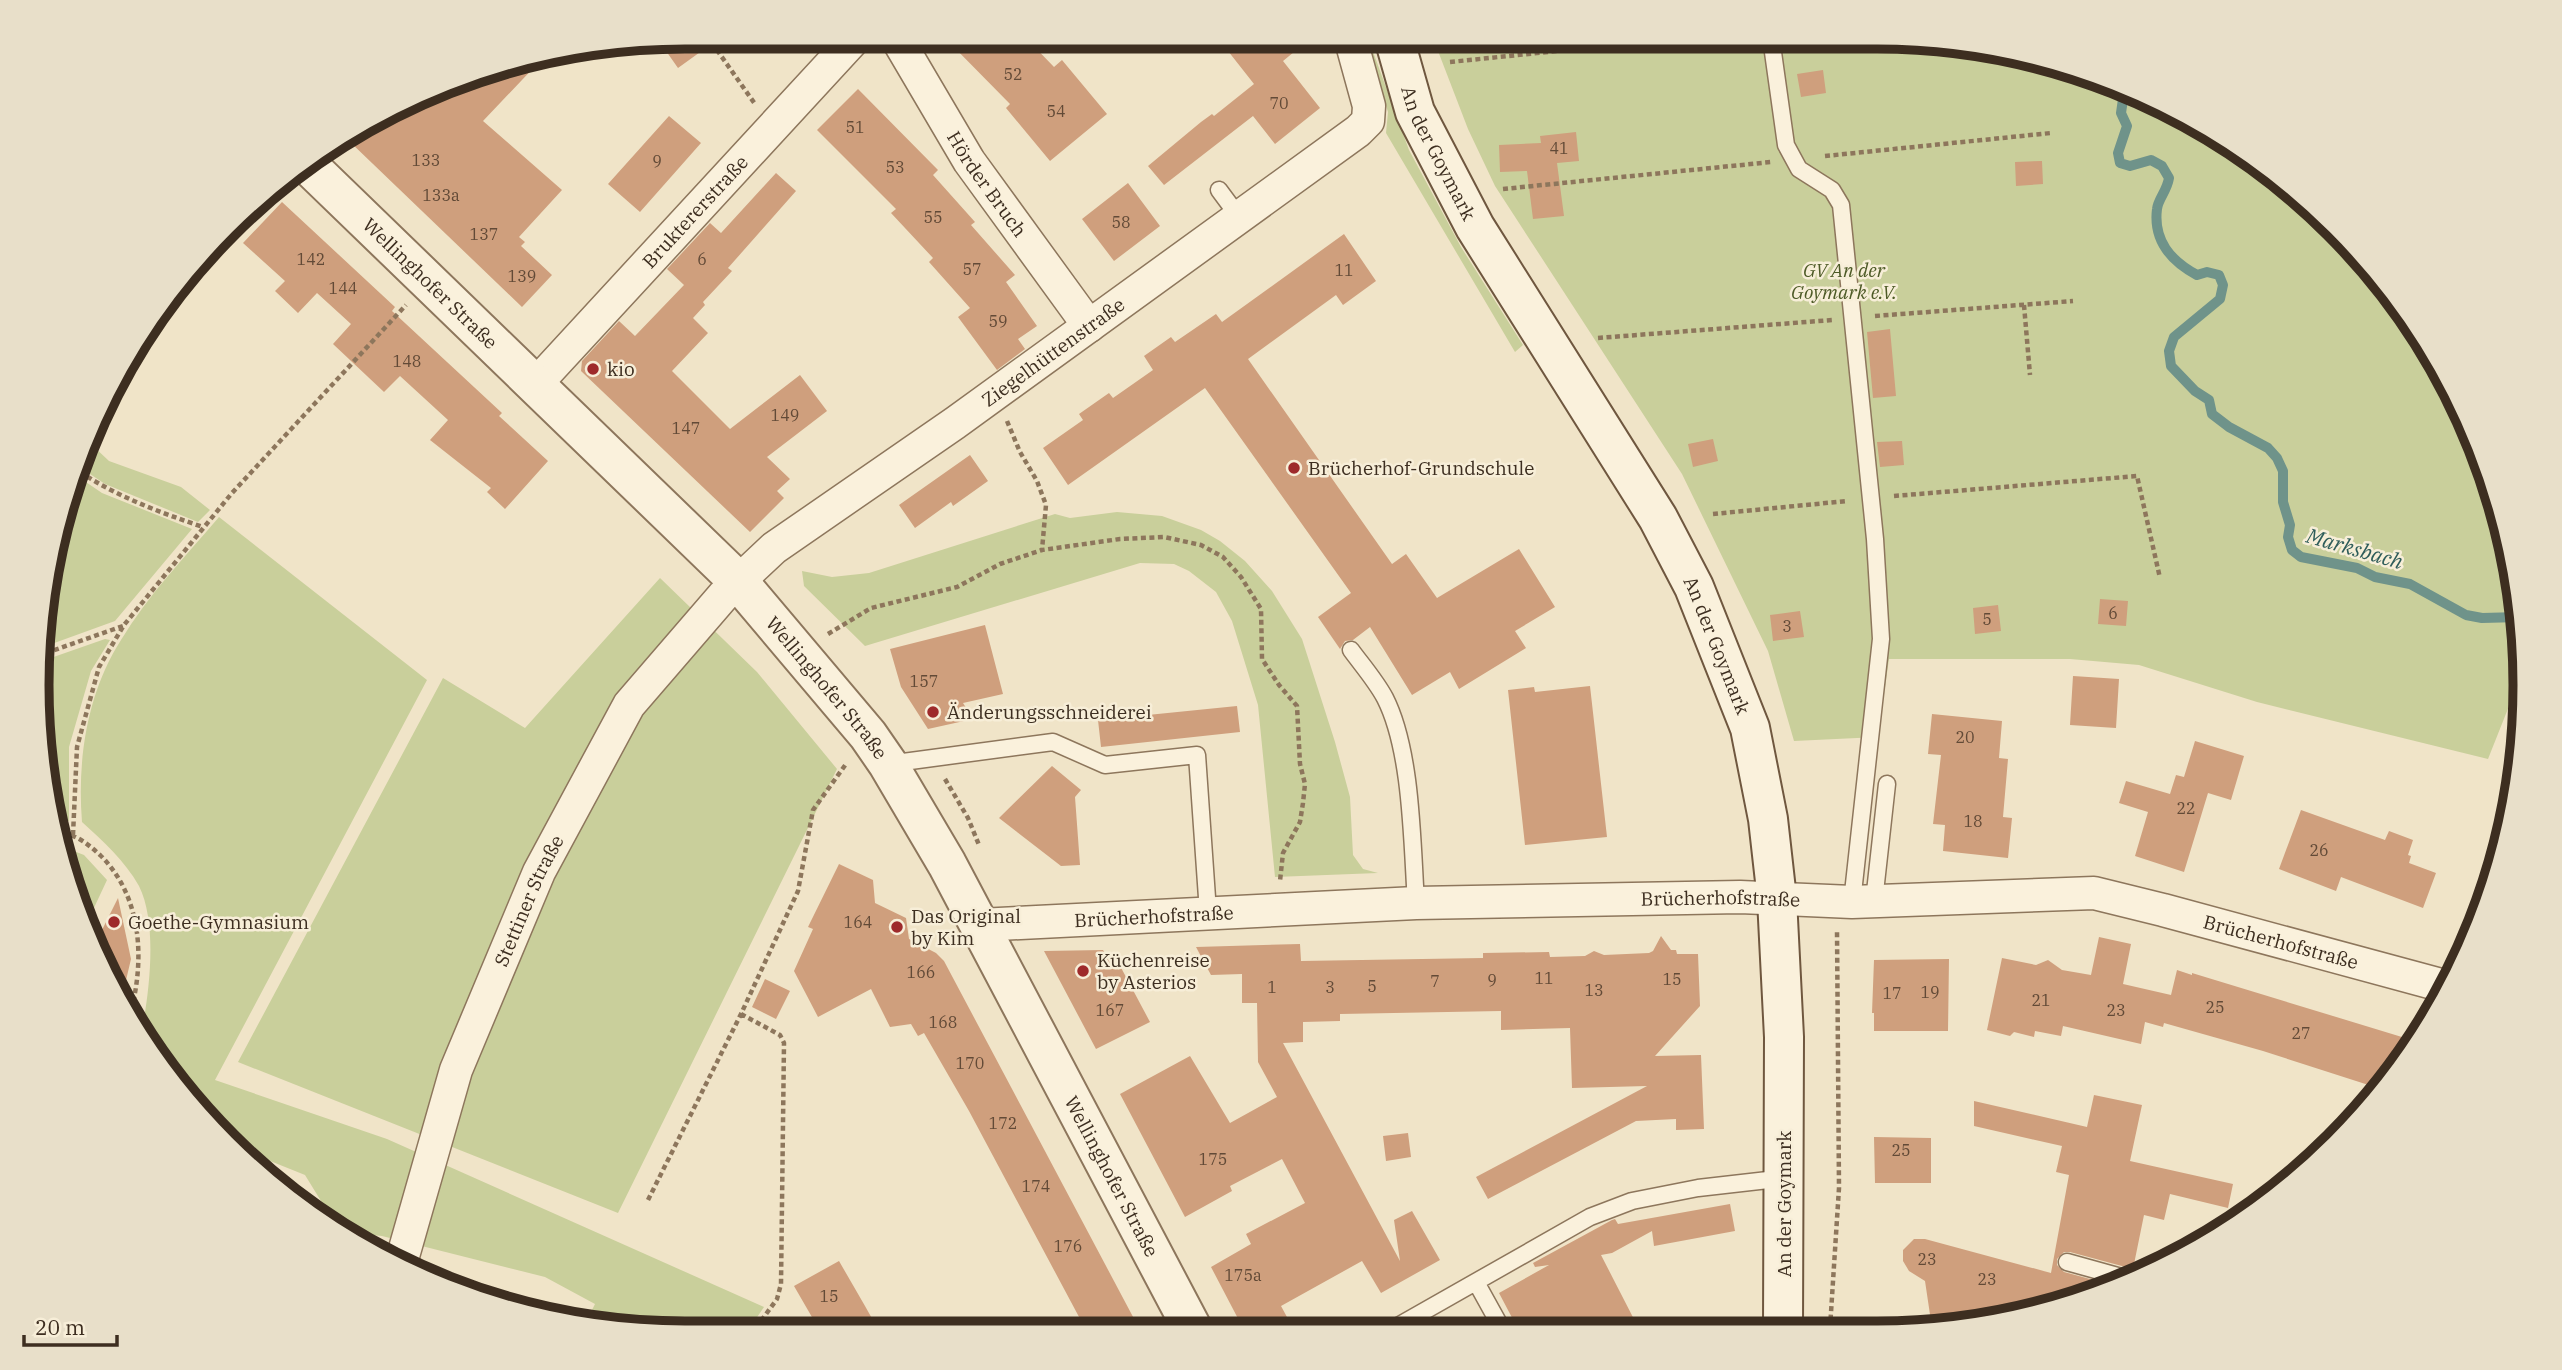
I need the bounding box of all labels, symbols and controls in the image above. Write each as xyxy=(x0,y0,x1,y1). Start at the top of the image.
house number: 52 xyxy=(1003,64,1023,84)
street label: An der Goymark xyxy=(1396,83,1481,224)
house number: 70 xyxy=(1269,93,1289,113)
house number: 54 xyxy=(1046,101,1066,121)
house number: 51 xyxy=(845,117,865,137)
street label: Hörder Bruch xyxy=(942,127,1032,242)
house number: 41 xyxy=(1549,138,1569,158)
house number: 133 xyxy=(412,150,440,170)
street label: Bruktererstraße xyxy=(637,150,753,273)
house number: 9 xyxy=(652,151,662,171)
house number: 53 xyxy=(885,157,905,177)
house number: 133a xyxy=(422,185,460,205)
house number: 55 xyxy=(923,207,943,227)
house number: 58 xyxy=(1111,212,1131,232)
street label: Wellinghofer Straße xyxy=(358,213,503,354)
house number: 137 xyxy=(470,224,498,244)
house number: 142 xyxy=(297,249,325,269)
house number: 6 xyxy=(697,249,707,269)
park label: GV An der Goymark e.V. xyxy=(1791,258,1897,304)
house number: 57 xyxy=(962,259,982,279)
house number: 11 xyxy=(1334,260,1354,280)
house number: 139 xyxy=(508,266,536,286)
house number: 144 xyxy=(329,278,357,298)
street label: Ziegelhüttenstraße xyxy=(977,292,1129,412)
house number: 59 xyxy=(988,311,1008,331)
house number: 148 xyxy=(393,351,421,371)
place label: kio xyxy=(607,357,635,381)
marker: kio xyxy=(585,361,601,377)
house number: 149 xyxy=(771,405,799,425)
house number: 147 xyxy=(672,418,700,438)
place label: Brücherhof-Grundschule xyxy=(1308,456,1534,480)
marker: Brücherhof-Grundschule xyxy=(1286,460,1302,476)
water label: Marksbach xyxy=(2303,521,2407,575)
street label: An der Goymark xyxy=(1678,572,1755,718)
house number: 6 xyxy=(2108,603,2118,623)
house number: 5 xyxy=(1982,609,1992,629)
street label: Wellinghofer Straße xyxy=(761,611,893,764)
house number: 3 xyxy=(1782,616,1792,636)
house number: 157 xyxy=(910,671,938,691)
place label: Änderungsschneiderei xyxy=(947,700,1152,724)
marker: Änderungsschneiderei xyxy=(925,704,941,720)
house number: 20 xyxy=(1955,727,1975,747)
house number: 22 xyxy=(2176,798,2196,818)
house number: 18 xyxy=(1963,811,1983,831)
street label: Stettiner Straße xyxy=(489,831,569,970)
house number: 26 xyxy=(2309,840,2329,860)
street label: Brücherhofstraße xyxy=(1640,885,1801,912)
street label: Brücherhofstraße xyxy=(1073,900,1234,932)
place label: Das Original by Kim xyxy=(911,904,1021,950)
street label: Brücherhofstraße xyxy=(2201,909,2361,974)
place label: Goethe-Gymnasium xyxy=(128,910,309,934)
house number: 164 xyxy=(844,912,872,932)
marker: Goethe-Gymnasium xyxy=(106,914,122,930)
marker: Das Original by Kim xyxy=(889,919,905,935)
place label: Küchenreise by Asterios xyxy=(1097,948,1210,994)
house number: 166 xyxy=(907,962,935,982)
marker: Küchenreise by Asterios xyxy=(1075,963,1091,979)
house number: 11 xyxy=(1534,968,1554,988)
house number: 15 xyxy=(1662,969,1682,989)
house number: 9 xyxy=(1487,970,1497,990)
house number: 7 xyxy=(1430,971,1440,991)
house number: 5 xyxy=(1367,976,1377,996)
house number: 1 xyxy=(1267,977,1277,997)
house number: 3 xyxy=(1325,977,1335,997)
house number: 13 xyxy=(1584,980,1604,1000)
house number: 19 xyxy=(1920,982,1940,1002)
house number: 17 xyxy=(1882,983,1902,1003)
house number: 21 xyxy=(2031,990,2051,1010)
house number: 25 xyxy=(2205,997,2225,1017)
house number: 167 xyxy=(1096,1000,1124,1020)
house number: 23 xyxy=(2106,1000,2126,1020)
house number: 168 xyxy=(929,1012,957,1032)
house number: 27 xyxy=(2291,1023,2311,1043)
house number: 170 xyxy=(956,1053,984,1073)
street label: Wellinghofer Straße xyxy=(1059,1092,1164,1261)
house number: 172 xyxy=(989,1113,1017,1133)
street label: An der Goymark xyxy=(1772,1131,1796,1277)
house number: 25 xyxy=(1891,1140,1911,1160)
house number: 175 xyxy=(1199,1149,1227,1169)
house number: 174 xyxy=(1022,1176,1050,1196)
house number: 176 xyxy=(1054,1236,1082,1256)
house number: 23 xyxy=(1917,1249,1937,1269)
house number: 175a xyxy=(1224,1265,1262,1285)
house number: 23 xyxy=(1977,1269,1997,1289)
house number: 15 xyxy=(819,1286,839,1306)
scale bar xyxy=(24,1304,117,1348)
text: 20 m xyxy=(35,1313,85,1341)

